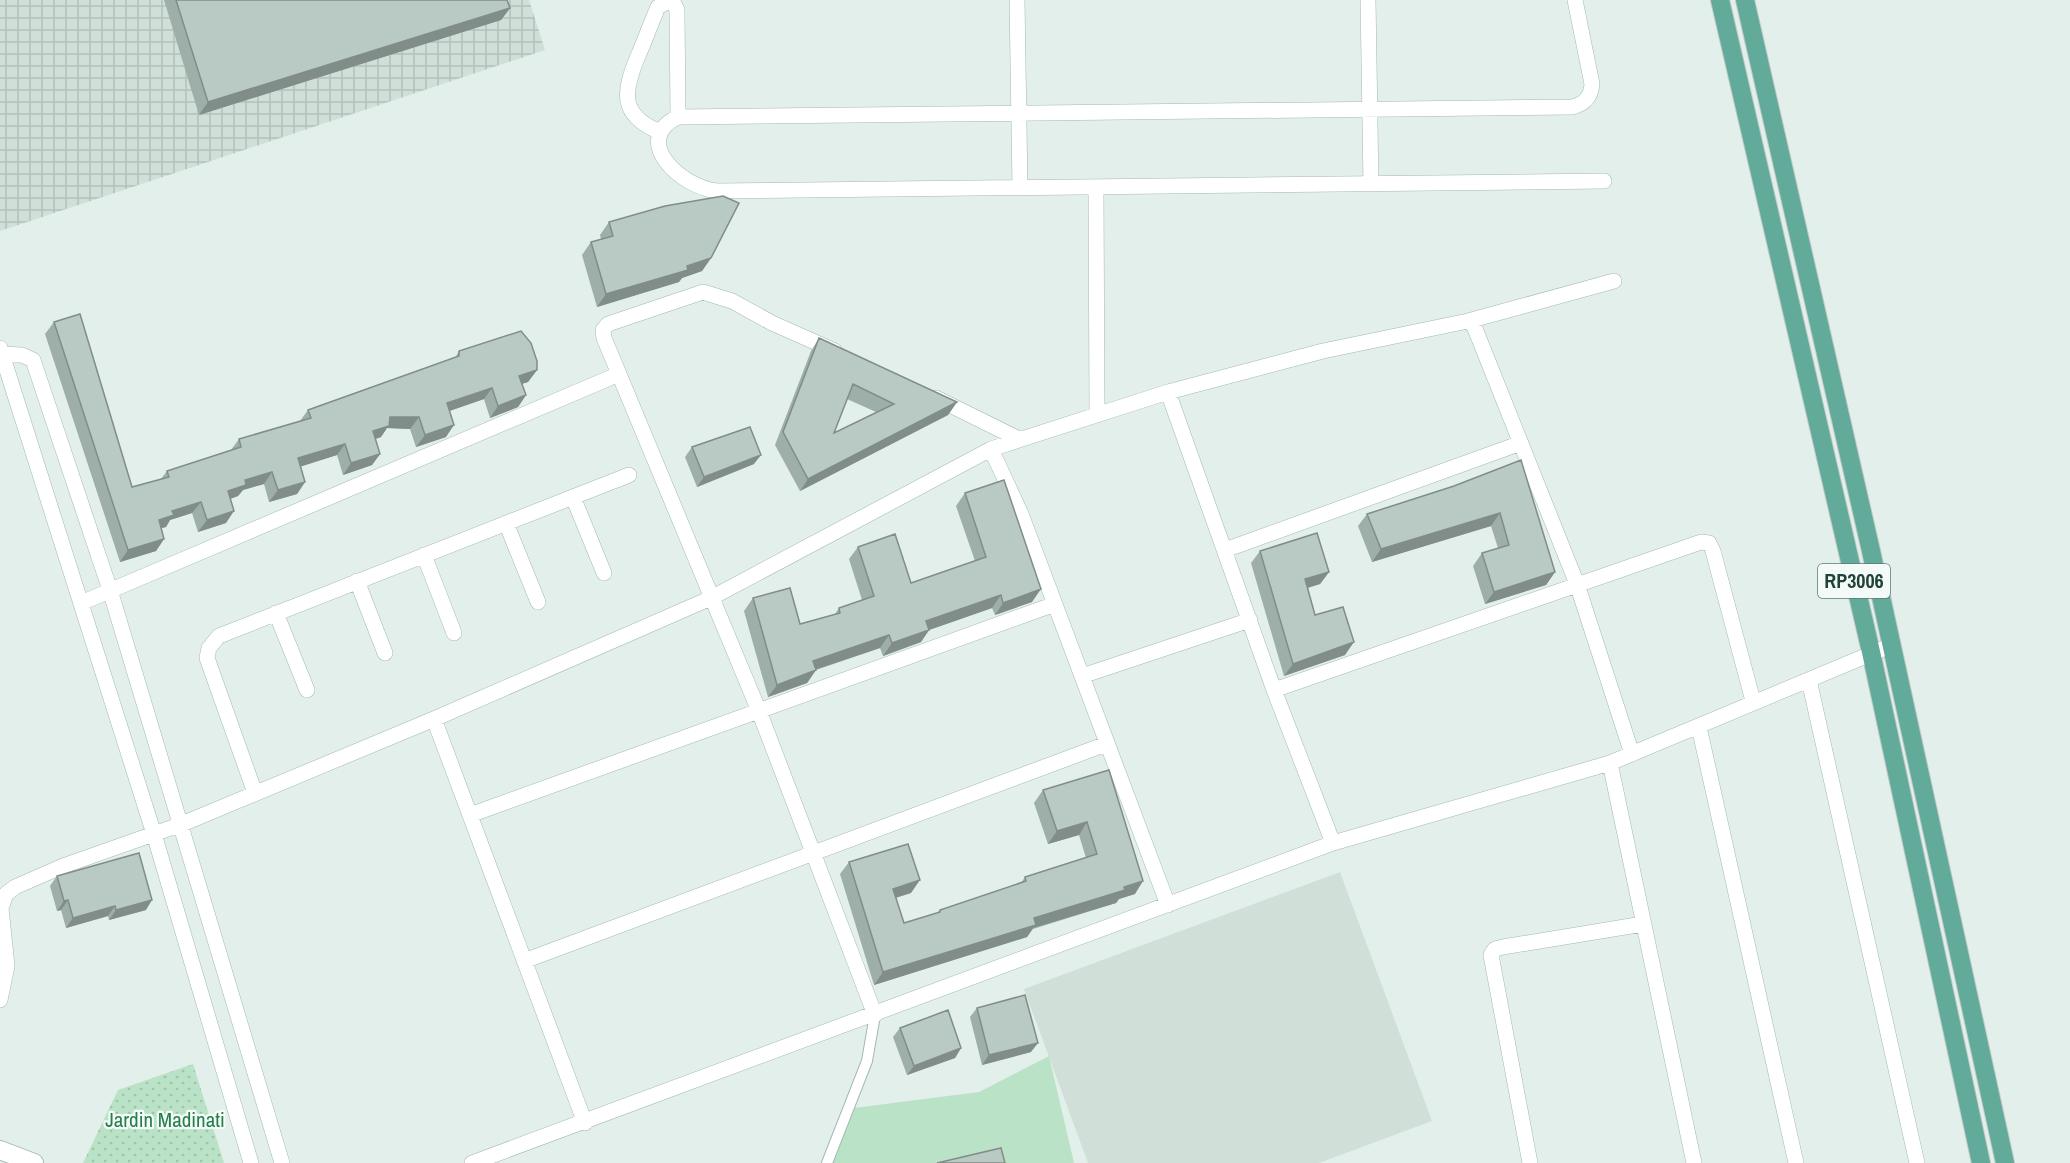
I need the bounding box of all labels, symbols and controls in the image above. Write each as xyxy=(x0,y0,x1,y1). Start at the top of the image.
road number: RP3006 xyxy=(1818,564,1890,598)
park label: Jardin Madinati xyxy=(105,1105,225,1134)

